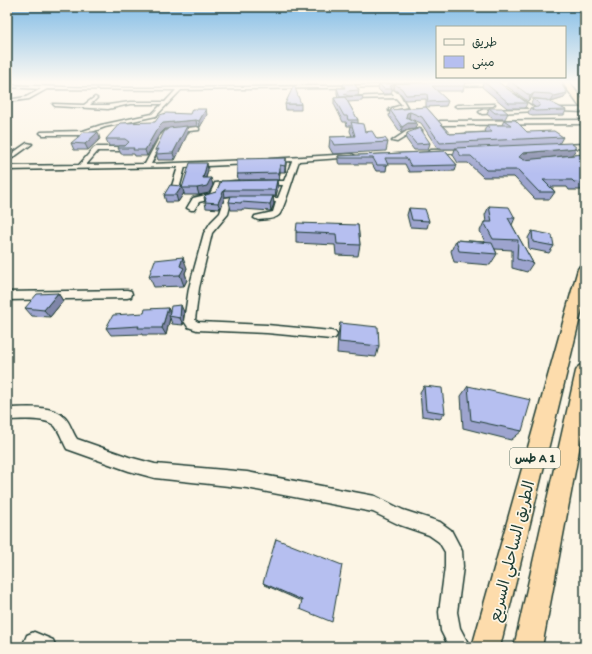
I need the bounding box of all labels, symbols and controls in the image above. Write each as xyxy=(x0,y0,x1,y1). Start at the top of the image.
legend xyxy=(436,26,566,78)
text: طريق xyxy=(472,35,497,49)
text: مبنى xyxy=(472,55,495,70)
road number: طس A 1 xyxy=(510,448,560,468)
street label: الطريق الساحلي السريع xyxy=(485,478,543,625)

